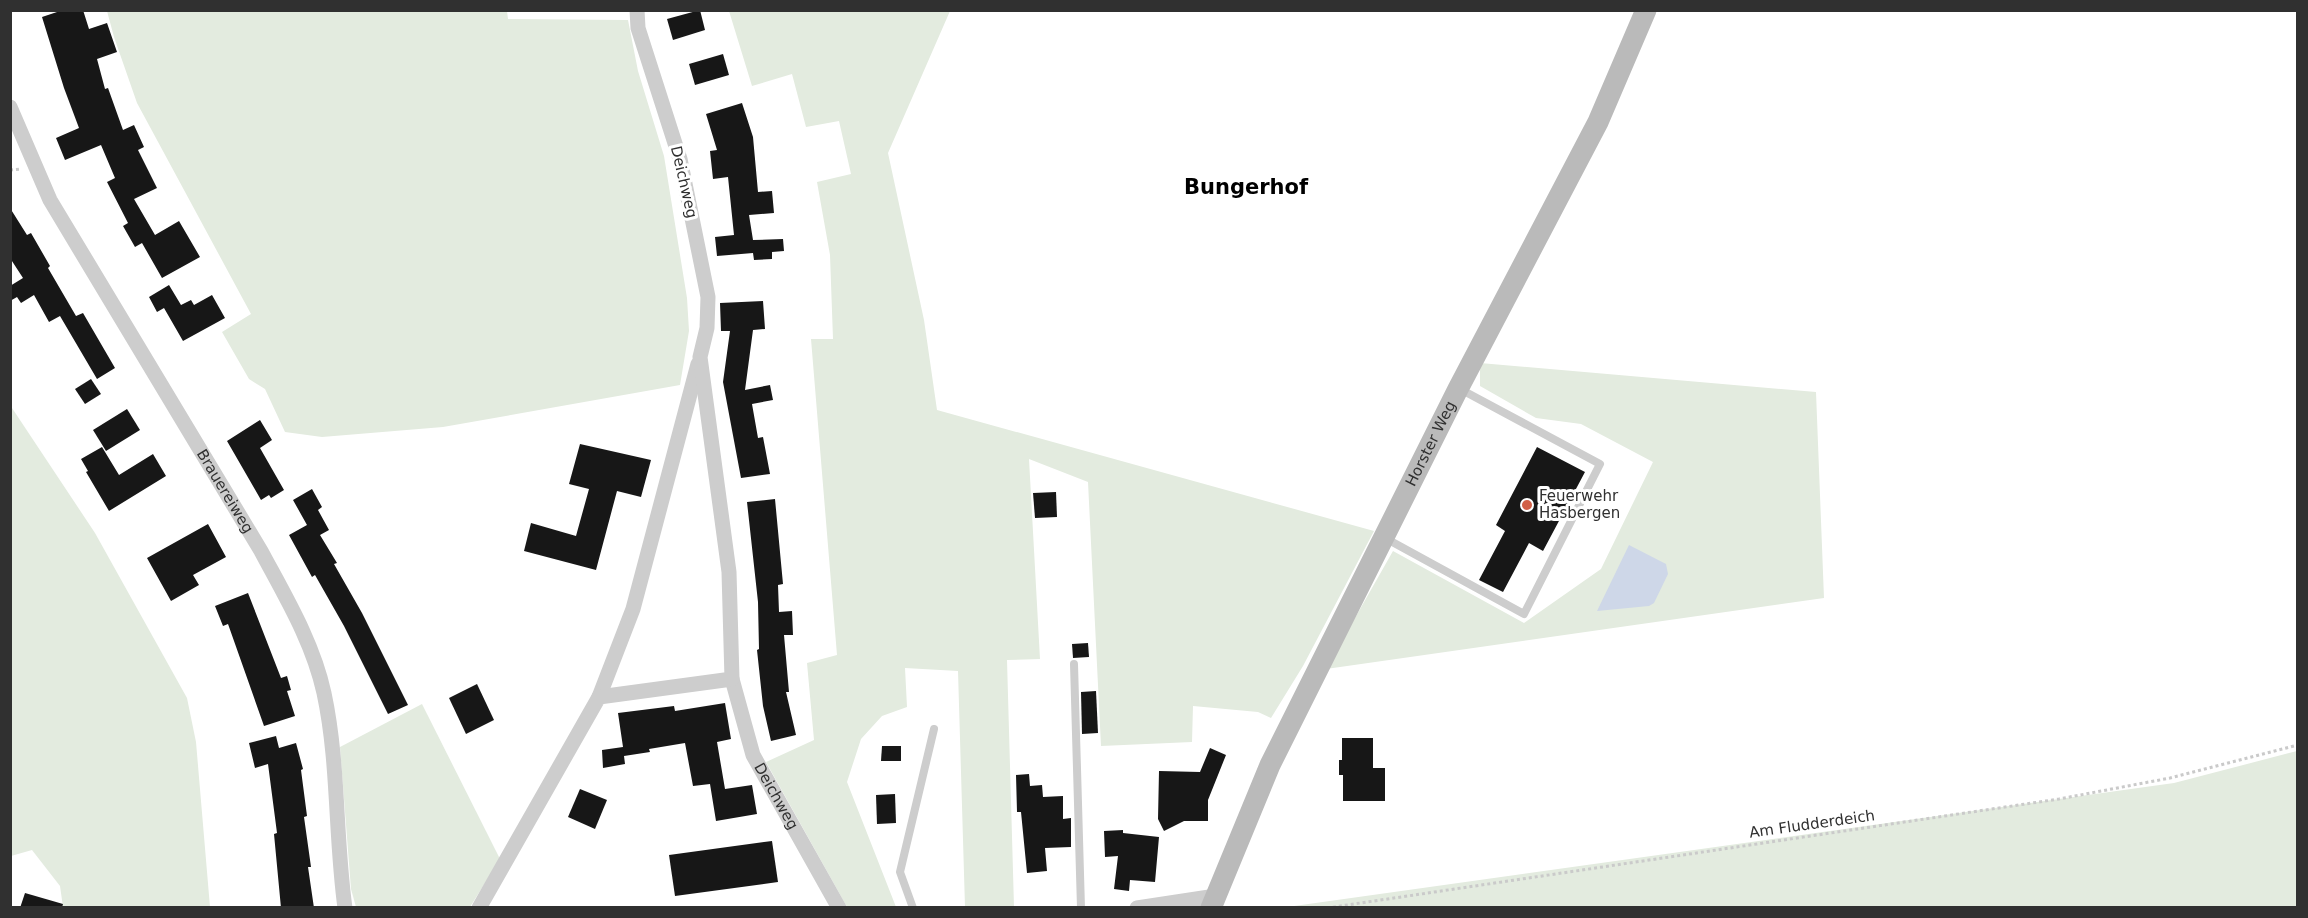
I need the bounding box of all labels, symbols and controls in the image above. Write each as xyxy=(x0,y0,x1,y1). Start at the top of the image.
street label: Deichweg xyxy=(667,144,701,220)
district label: Bungerhof xyxy=(1184,175,1309,199)
street label: Horster Weg xyxy=(1402,398,1460,489)
street label: Brauereiweg xyxy=(193,446,257,536)
place label: Feuerwehr Hasbergen xyxy=(1539,487,1620,522)
marker: Feuerwehr Hasbergen xyxy=(1520,498,1534,512)
street label: Deichweg xyxy=(750,760,802,833)
street label: Am Fludderdeich xyxy=(1748,806,1876,842)

